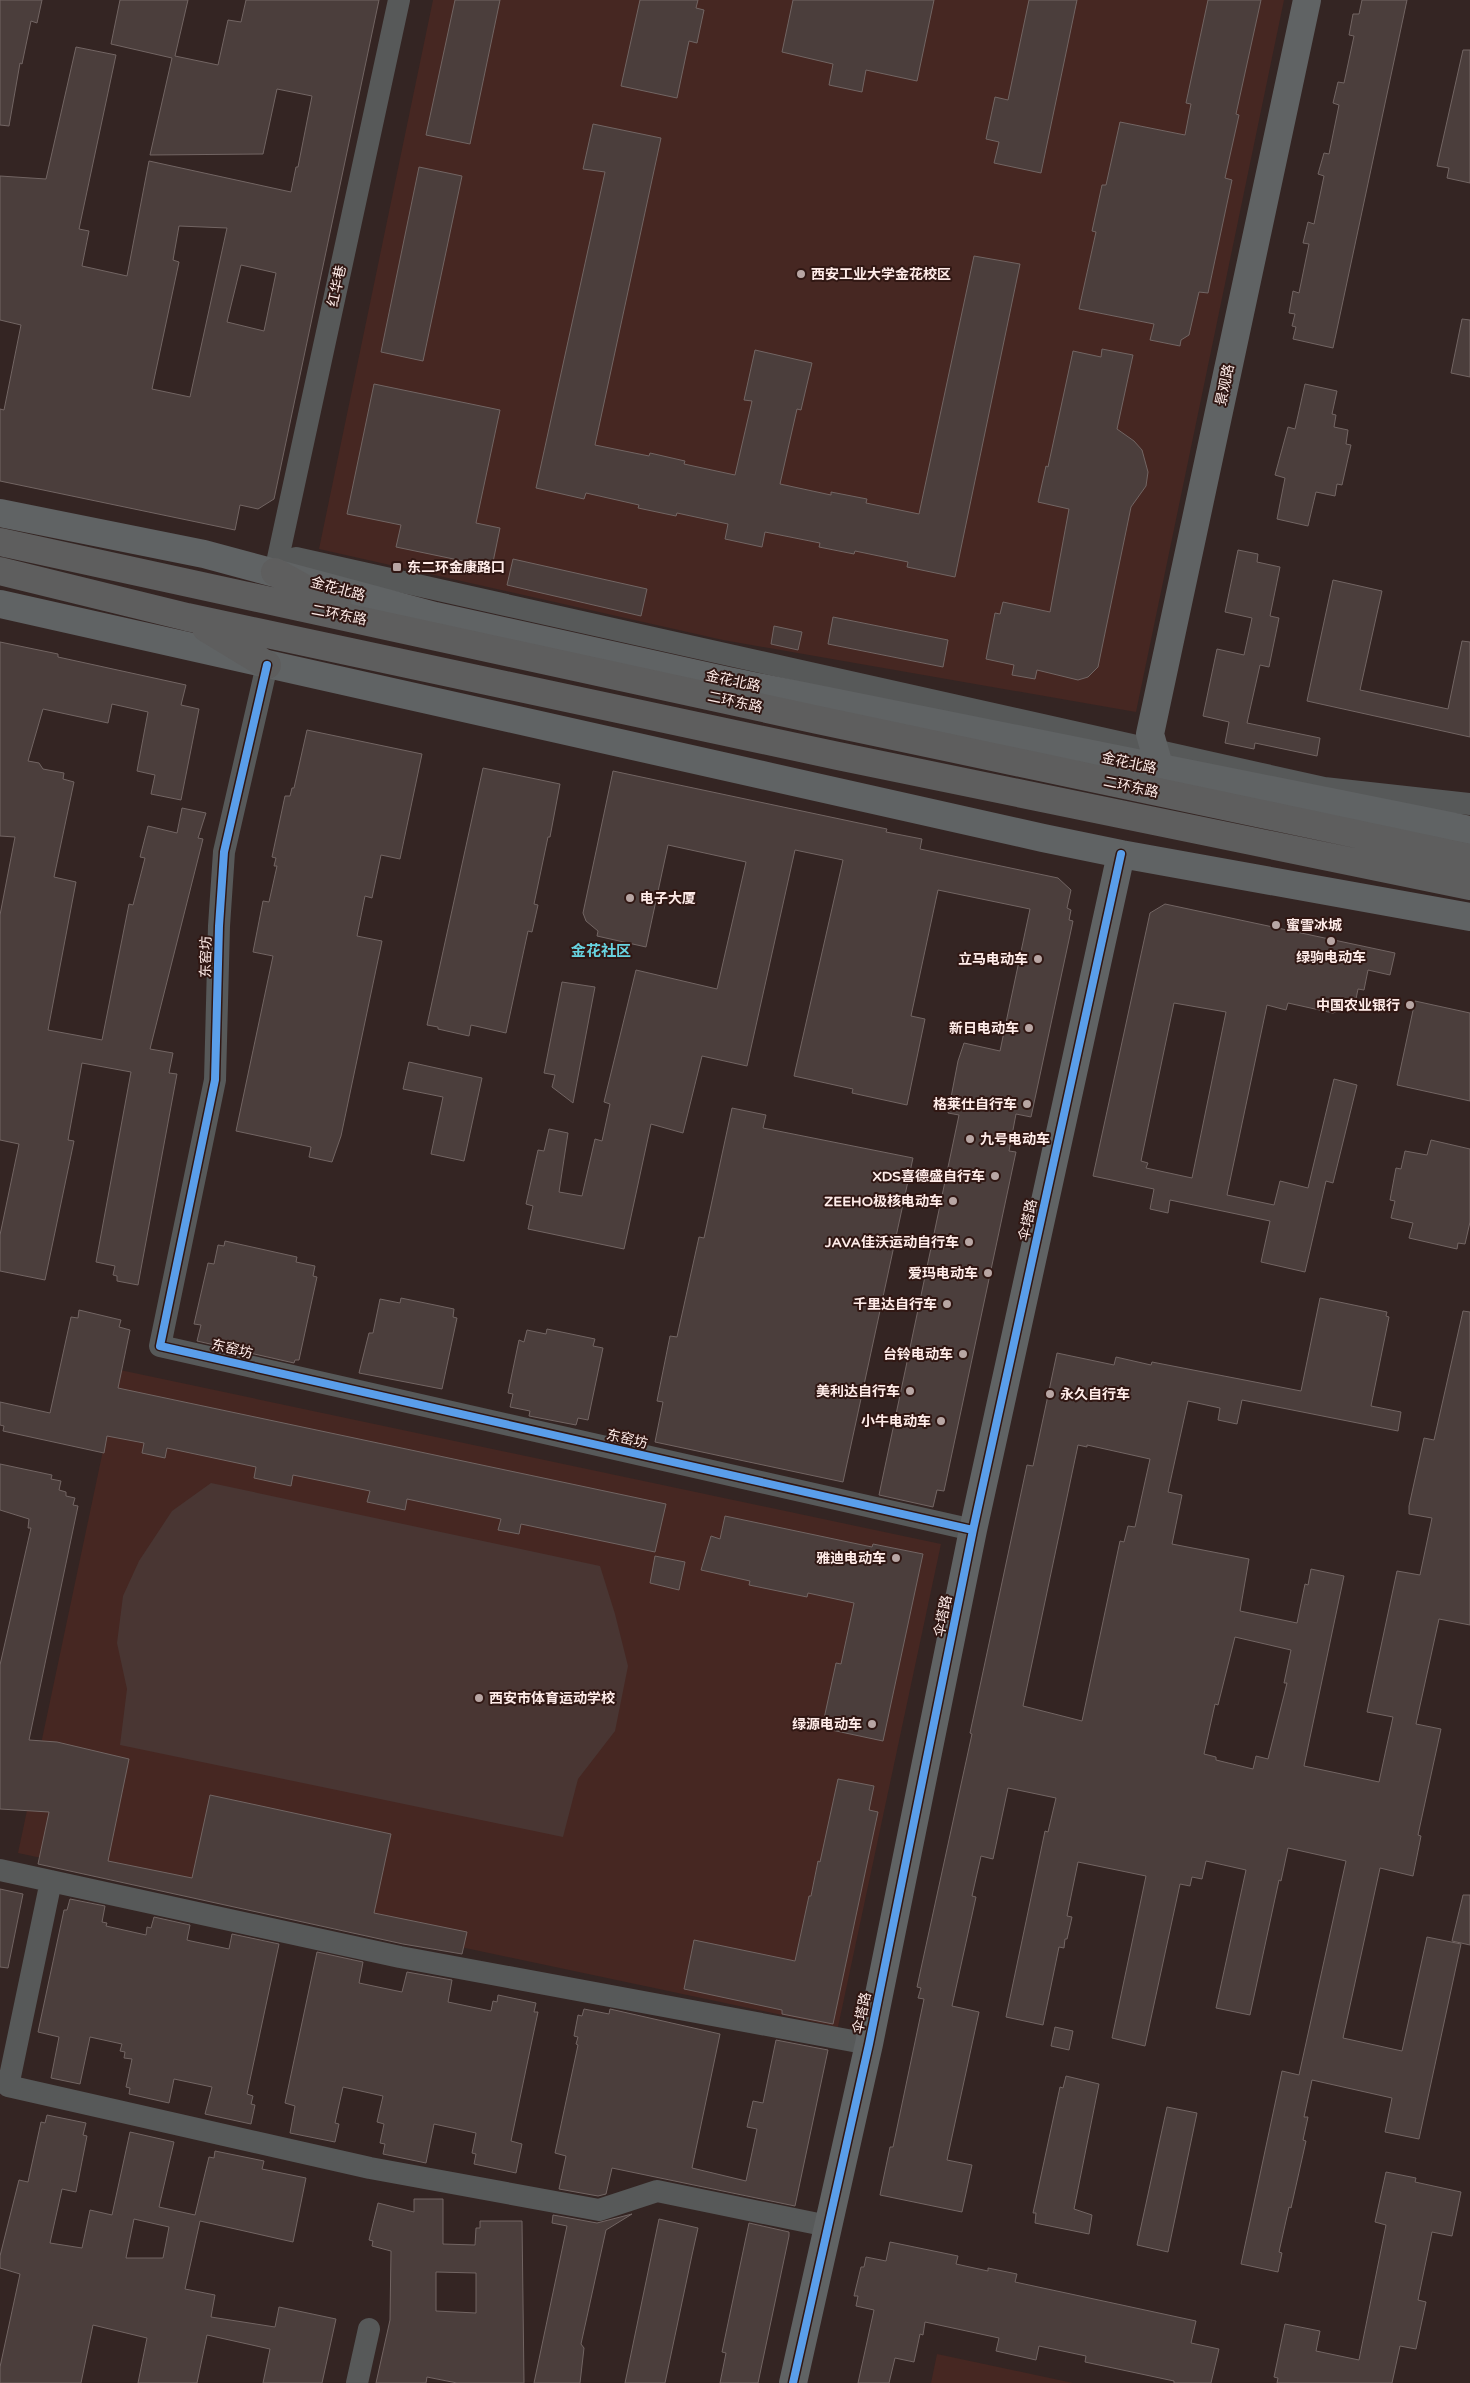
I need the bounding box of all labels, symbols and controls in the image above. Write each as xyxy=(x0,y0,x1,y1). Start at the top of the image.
street label: 红华巷 xyxy=(324,264,350,308)
place label: 西安工业大学金花校区 xyxy=(811,266,951,283)
marker: 西安工业大学金花校区 xyxy=(795,268,807,280)
street label: 景观路 xyxy=(1212,363,1238,407)
place label: 东二环金康路口 xyxy=(407,559,505,576)
marker: 东二环金康路口 xyxy=(391,561,403,573)
street label: 金花北路 xyxy=(309,574,367,604)
street label: 二环东路 xyxy=(310,601,368,629)
street label: 金花北路 xyxy=(704,667,762,695)
street label: 二环东路 xyxy=(706,688,764,716)
street label: 金花北路 xyxy=(1100,749,1158,777)
street label: 二环东路 xyxy=(1102,773,1160,801)
place label: 电子大厦 xyxy=(640,890,696,907)
marker: 电子大厦 xyxy=(624,892,636,904)
place label: 蜜雪冰城 xyxy=(1286,917,1342,934)
marker: 蜜雪冰城 xyxy=(1270,919,1282,931)
marker: 绿驹电动车 xyxy=(1325,935,1337,947)
street label: 东窑坊 xyxy=(197,936,215,978)
district label: 金花社区 xyxy=(571,942,631,960)
place label: 绿驹电动车 xyxy=(1296,949,1366,966)
place label: 立马电动车 xyxy=(958,951,1028,968)
marker: 立马电动车 xyxy=(1032,953,1044,965)
place label: 中国农业银行 xyxy=(1316,997,1400,1014)
marker: 中国农业银行 xyxy=(1404,999,1416,1011)
place label: 新日电动车 xyxy=(949,1020,1019,1037)
marker: 新日电动车 xyxy=(1023,1022,1035,1034)
place label: 格莱仕自行车 xyxy=(933,1096,1017,1113)
marker: 格莱仕自行车 xyxy=(1021,1098,1033,1110)
place label: 九号电动车 xyxy=(980,1131,1050,1148)
marker: 九号电动车 xyxy=(964,1133,976,1145)
place label: XDS喜德盛自行车 xyxy=(872,1168,985,1185)
marker: XDS喜德盛自行车 xyxy=(989,1170,1001,1182)
place label: ZEEHO极核电动车 xyxy=(824,1193,943,1210)
marker: ZEEHO极核电动车 xyxy=(947,1195,959,1207)
street label: 伞塔路 xyxy=(1015,1198,1041,1242)
place label: JAVA佳沃运动自行车 xyxy=(824,1234,959,1251)
marker: JAVA佳沃运动自行车 xyxy=(963,1236,975,1248)
place label: 爱玛电动车 xyxy=(908,1265,978,1282)
marker: 爱玛电动车 xyxy=(982,1267,994,1279)
place label: 千里达自行车 xyxy=(853,1296,937,1313)
marker: 千里达自行车 xyxy=(941,1298,953,1310)
street label: 东窑坊 xyxy=(210,1336,254,1362)
place label: 台铃电动车 xyxy=(883,1346,953,1363)
marker: 台铃电动车 xyxy=(957,1348,969,1360)
place label: 美利达自行车 xyxy=(816,1383,900,1400)
marker: 美利达自行车 xyxy=(904,1385,916,1397)
place label: 永久自行车 xyxy=(1060,1386,1130,1403)
marker: 永久自行车 xyxy=(1044,1388,1056,1400)
place label: 小牛电动车 xyxy=(861,1413,931,1430)
marker: 小牛电动车 xyxy=(935,1415,947,1427)
street label: 东窑坊 xyxy=(605,1426,649,1452)
place label: 雅迪电动车 xyxy=(816,1550,886,1567)
marker: 雅迪电动车 xyxy=(890,1552,902,1564)
street label: 伞塔路 xyxy=(931,1594,955,1638)
place label: 西安市体育运动学校 xyxy=(489,1690,615,1707)
marker: 西安市体育运动学校 xyxy=(473,1692,485,1704)
place label: 绿源电动车 xyxy=(792,1716,862,1733)
marker: 绿源电动车 xyxy=(866,1718,878,1730)
street label: 伞塔路 xyxy=(849,1991,875,2035)

